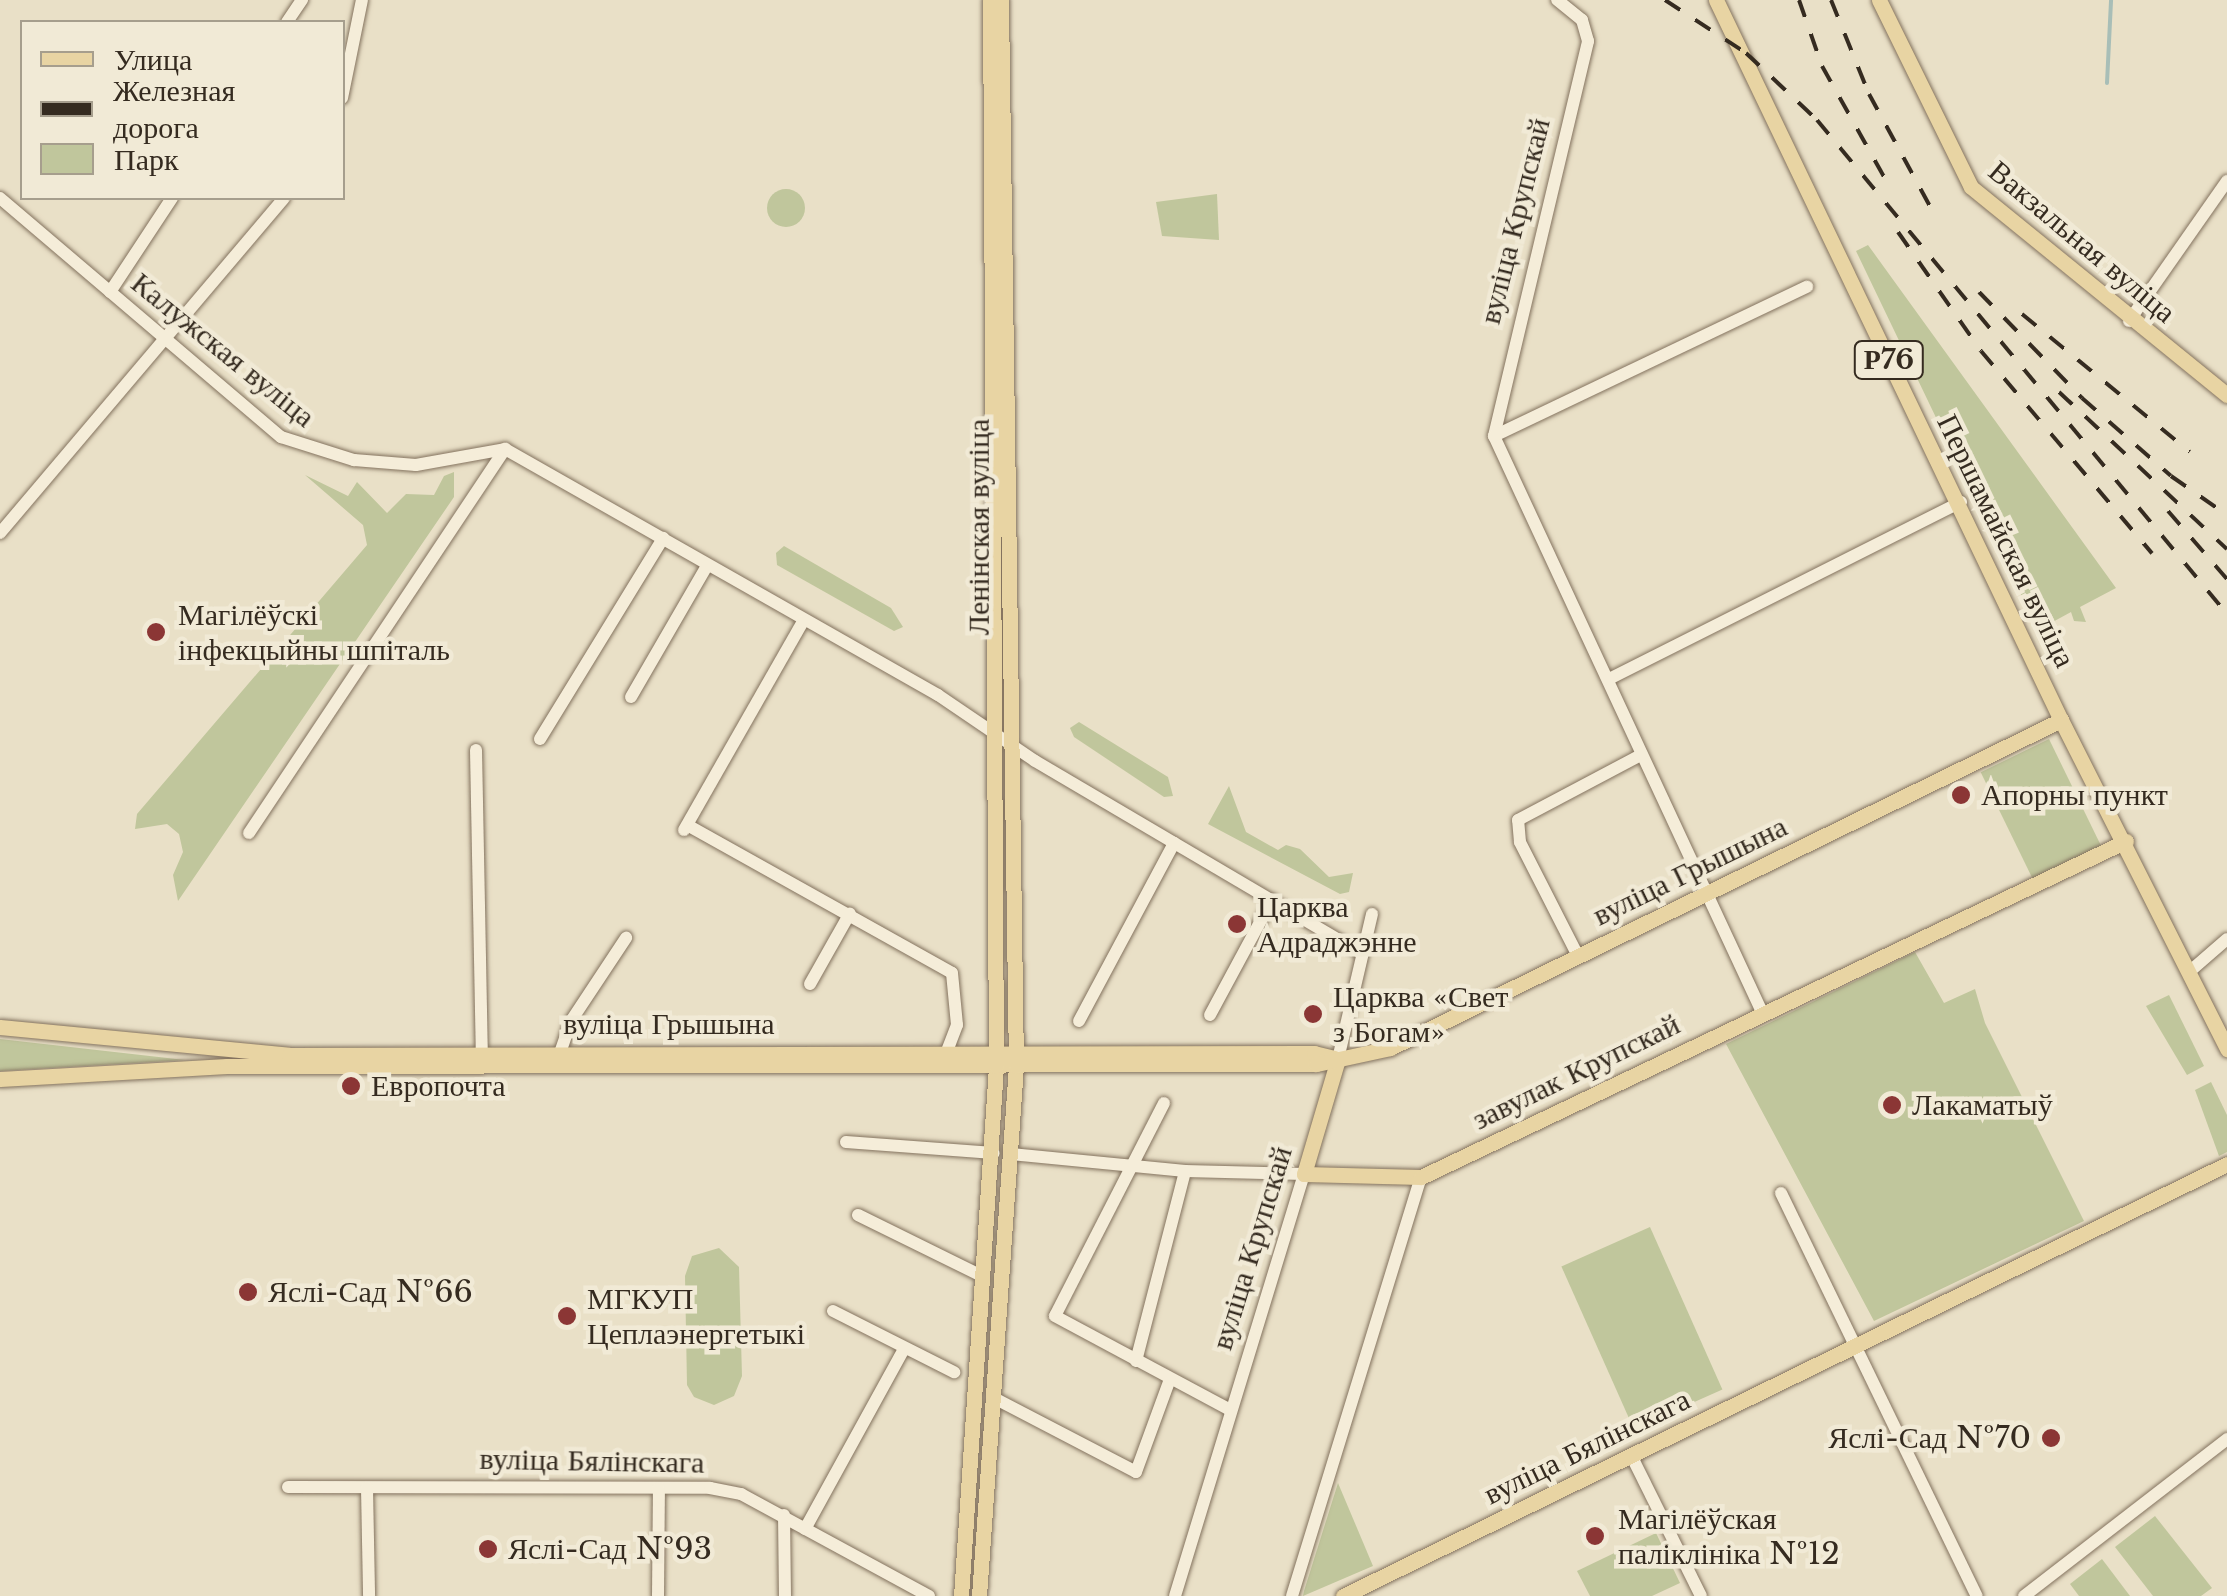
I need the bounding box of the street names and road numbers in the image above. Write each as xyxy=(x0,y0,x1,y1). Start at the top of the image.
street label: вуліца Крупскай xyxy=(1472,114,1558,328)
street label: Вакзальная вуліца xyxy=(1981,153,2183,331)
street label: Калужская вуліца xyxy=(124,265,322,435)
road number: Р76 xyxy=(1852,337,1926,383)
street label: Першамайская вуліца xyxy=(1929,409,2083,673)
street label: Ленінская вуліца xyxy=(961,419,997,635)
street label: вуліца Грышына xyxy=(1587,808,1793,934)
street label: вуліца Грышына xyxy=(563,1006,775,1042)
street label: завулак Крупскай xyxy=(1467,1006,1685,1138)
street label: вуліца Крупскай xyxy=(1204,1142,1300,1354)
street label: вуліца Бялінскага xyxy=(1478,1382,1696,1512)
street label: вуліца Бялінскага xyxy=(479,1441,705,1481)

